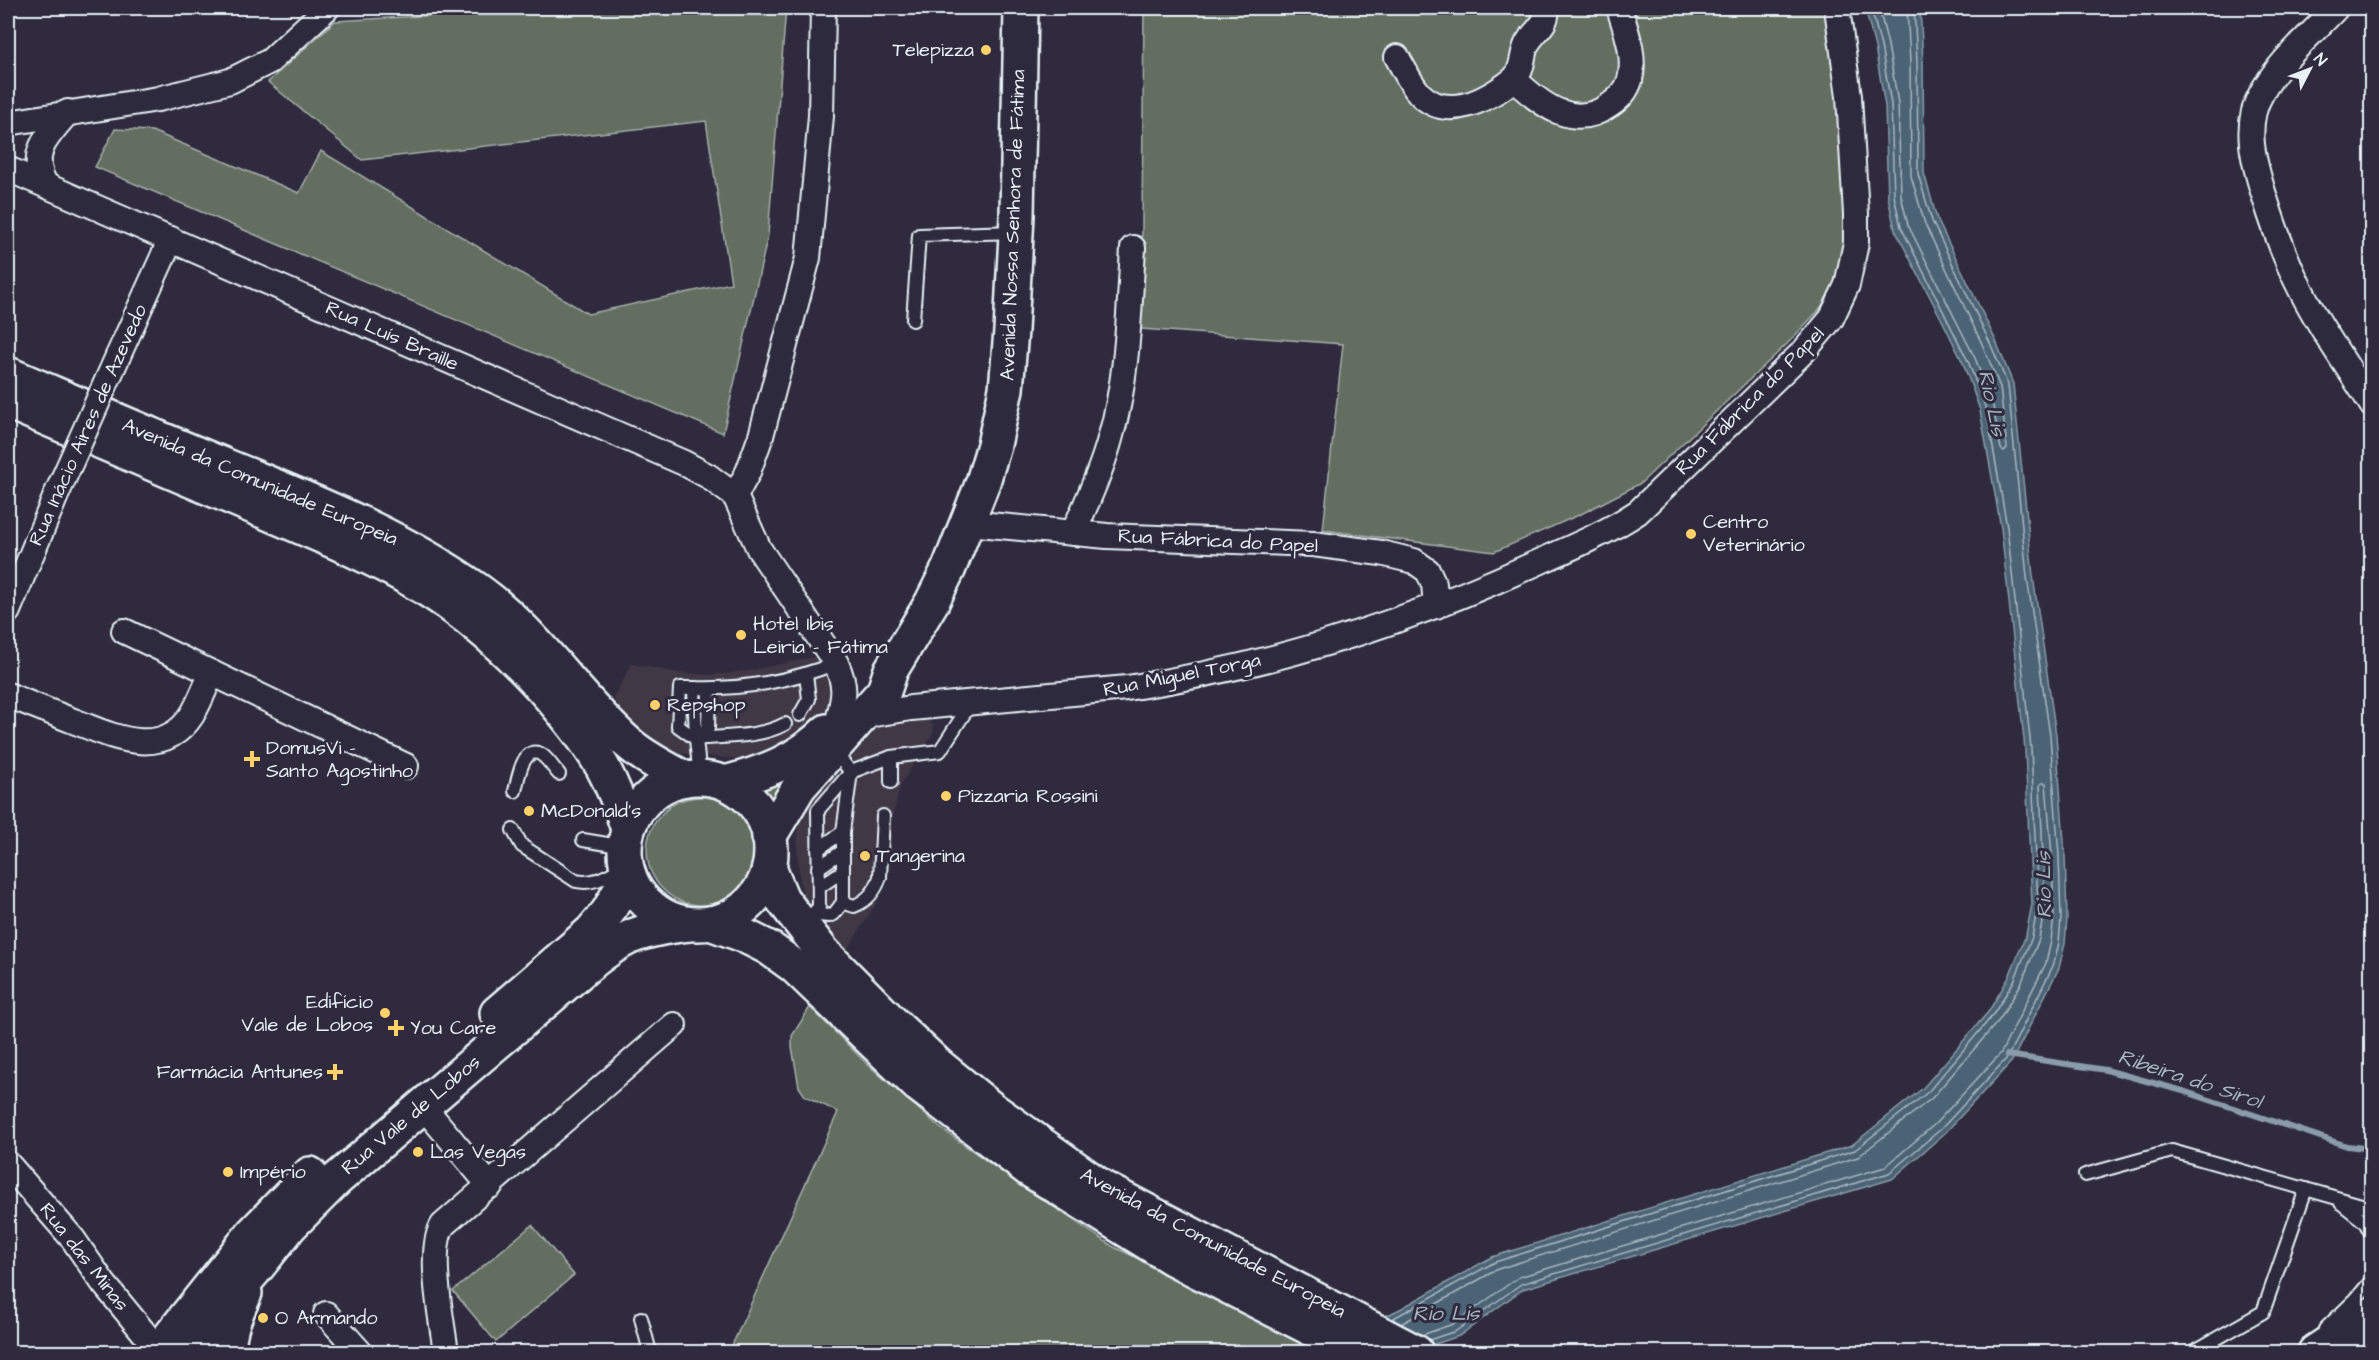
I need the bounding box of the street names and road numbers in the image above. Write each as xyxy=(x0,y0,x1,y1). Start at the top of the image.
street label: Avenida Nossa Senhora de Fátima xyxy=(994,69,1032,381)
street label: Rua Luís Braille xyxy=(321,294,463,378)
street label: Rua Inácio Aires de Azevedo xyxy=(22,300,154,550)
street label: Rua Fábrica do Papel xyxy=(1669,320,1831,482)
street label: Avenida da Comunidade Europeia xyxy=(118,411,402,553)
street label: Rua Fábrica do Papel xyxy=(1117,522,1319,560)
street label: Rua Miguel Torga xyxy=(1101,646,1263,705)
street label: Rua Vale de Lobos xyxy=(335,1048,487,1182)
street label: Avenida da Comunidade Europeia xyxy=(1075,1161,1351,1325)
street label: Rua das Minas xyxy=(33,1197,135,1317)

